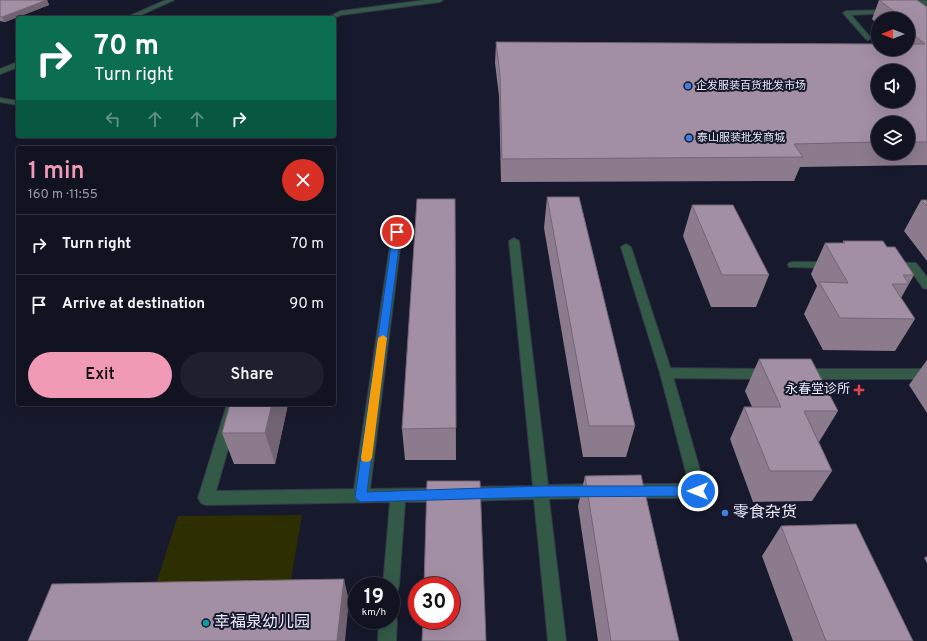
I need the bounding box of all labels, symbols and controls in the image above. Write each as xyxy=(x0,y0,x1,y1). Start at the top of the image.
north arrow xyxy=(871,12,915,56)
map controls xyxy=(871,12,915,160)
text: 70 m xyxy=(94,29,159,65)
icon: right xyxy=(28,32,80,84)
text: Turn right xyxy=(94,64,174,87)
button: sound xyxy=(871,64,915,108)
place label: 企发服装百货批发市场 xyxy=(696,79,806,93)
marker: 企发服装百货批发市场 xyxy=(683,81,693,91)
icon: left xyxy=(102,108,124,130)
icon: ahead xyxy=(144,108,166,130)
icon: ahead xyxy=(186,108,208,130)
icon: right xyxy=(228,108,250,130)
button: layers xyxy=(871,116,915,160)
place label: 泰山服装批发商城 xyxy=(697,131,785,145)
marker: 泰山服装批发商城 xyxy=(684,133,694,143)
text: 1 min xyxy=(28,157,85,187)
button: close xyxy=(282,159,324,201)
text: 160 m · 11:55 xyxy=(28,187,98,203)
pin xyxy=(380,215,414,249)
icon: arrive xyxy=(386,221,408,243)
icon: right xyxy=(28,234,50,256)
text: Turn right xyxy=(62,235,131,254)
text: 70 m xyxy=(291,235,324,254)
icon: arrive xyxy=(28,294,50,316)
text: Arrive at destination xyxy=(62,295,205,314)
text: 90 m xyxy=(289,295,324,314)
button: Exit xyxy=(28,352,172,398)
button: Share xyxy=(180,352,324,398)
place label: 永春堂诊所 xyxy=(785,381,850,398)
marker: 永春堂诊所 xyxy=(853,384,865,396)
position arrow xyxy=(677,470,719,512)
place label: 零食杂货 xyxy=(733,503,797,523)
marker: 零食杂货 xyxy=(720,508,730,518)
speed limit sign: 30 xyxy=(408,577,460,629)
text: 19 xyxy=(364,585,384,611)
text: km/h xyxy=(362,606,386,619)
place label: 幸福泉幼儿园 xyxy=(214,613,310,633)
marker: 幸福泉幼儿园 xyxy=(201,618,211,628)

